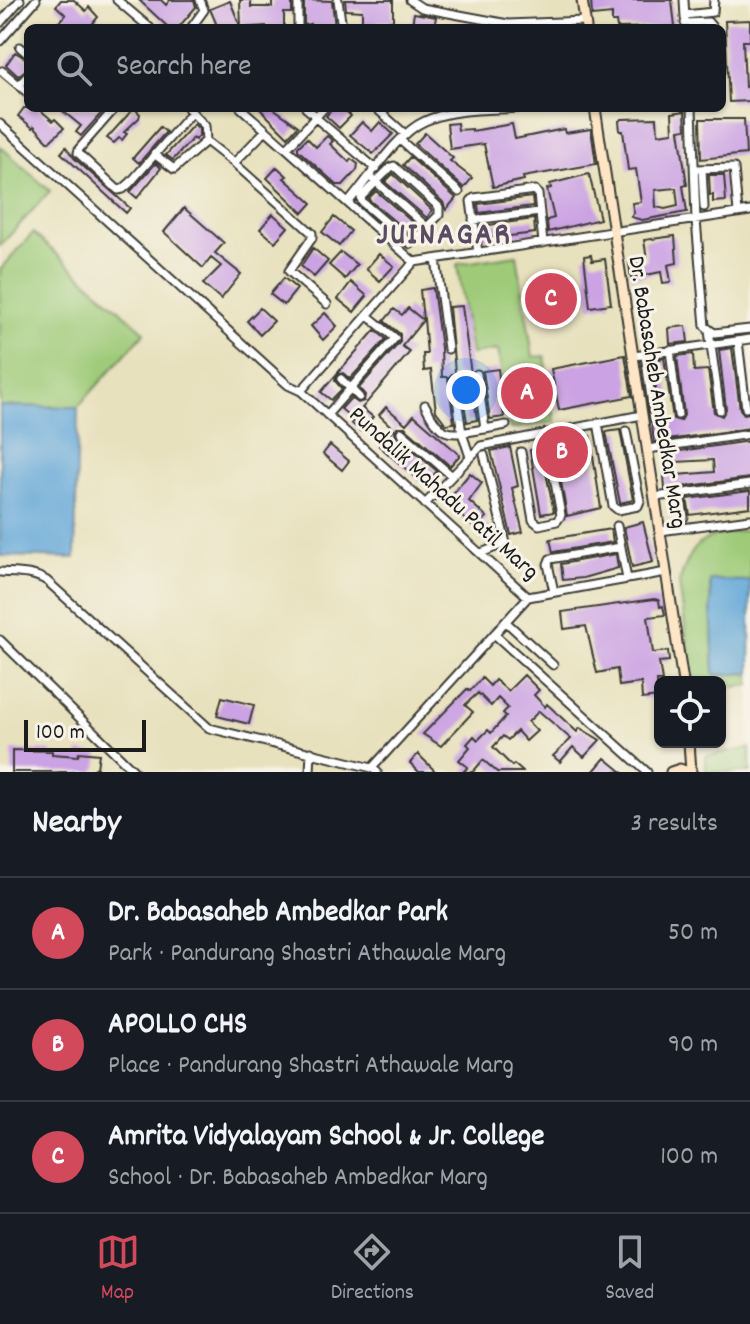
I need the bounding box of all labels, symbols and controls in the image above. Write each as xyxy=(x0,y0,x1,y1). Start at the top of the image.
search box xyxy=(24,24,726,112)
icon: search xyxy=(52,46,96,90)
text: Search here xyxy=(116,47,252,90)
district label: JUINAGAR xyxy=(376,214,512,260)
street label: Dr. Babasaheb Ambedkar Marg xyxy=(618,254,694,531)
pin: C xyxy=(525,269,577,329)
pin: A xyxy=(501,363,553,423)
your location xyxy=(446,370,486,410)
street label: Pundalik Mahadu Patil Marg xyxy=(340,399,546,589)
pin: B xyxy=(536,422,588,482)
map controls xyxy=(654,676,726,748)
button: locate xyxy=(654,676,726,748)
scale bar xyxy=(24,716,146,752)
text: 100 m xyxy=(36,718,85,749)
text: Nearby xyxy=(32,800,121,849)
text: 3 results xyxy=(631,806,718,843)
text: Dr. Babasaheb Ambedkar Park xyxy=(108,893,448,936)
text: A xyxy=(51,915,65,952)
text: 50 m xyxy=(668,915,718,952)
text: Park · Pandurang Shastri Athawale Marg xyxy=(108,936,506,973)
text: APOLLO CHS xyxy=(108,1005,247,1048)
text: B xyxy=(52,1027,64,1064)
text: 90 m xyxy=(668,1027,718,1064)
text: Place · Pandurang Shastri Athawale Marg xyxy=(108,1048,514,1085)
text: Amrita Vidyalayam School & Jr. College xyxy=(108,1117,544,1160)
text: C xyxy=(52,1139,64,1176)
text: 100 m xyxy=(660,1139,718,1176)
text: School · Dr. Babasaheb Ambedkar Marg xyxy=(108,1160,488,1197)
tab: Map xyxy=(96,1230,140,1309)
tab: Directions xyxy=(331,1230,414,1309)
tab: Saved xyxy=(605,1230,654,1309)

